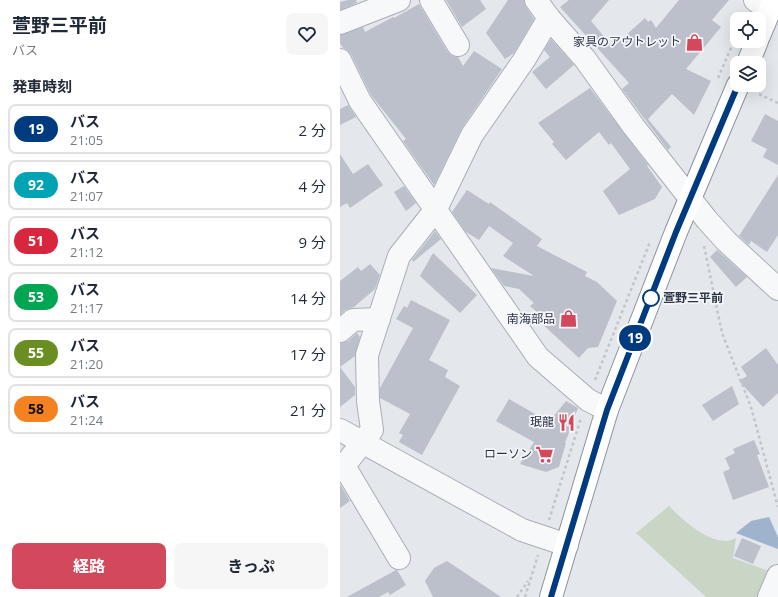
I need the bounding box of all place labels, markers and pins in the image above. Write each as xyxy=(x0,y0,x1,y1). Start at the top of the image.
shop icon: 家具のアウトレット xyxy=(684,32,704,52)
place label: 家具のアウトレット xyxy=(573,33,681,50)
marker: 萱野三平前 xyxy=(642,289,660,307)
place label: 萱野三平前 xyxy=(663,289,723,306)
shop icon: 南海部品 xyxy=(558,309,578,329)
place label: 南海部品 xyxy=(507,310,555,327)
restaurant icon: 珉龍 xyxy=(557,412,577,432)
place label: 珉龍 xyxy=(530,413,554,430)
supermarket icon: ローソン xyxy=(535,444,555,464)
place label: ローソン xyxy=(484,445,532,462)

